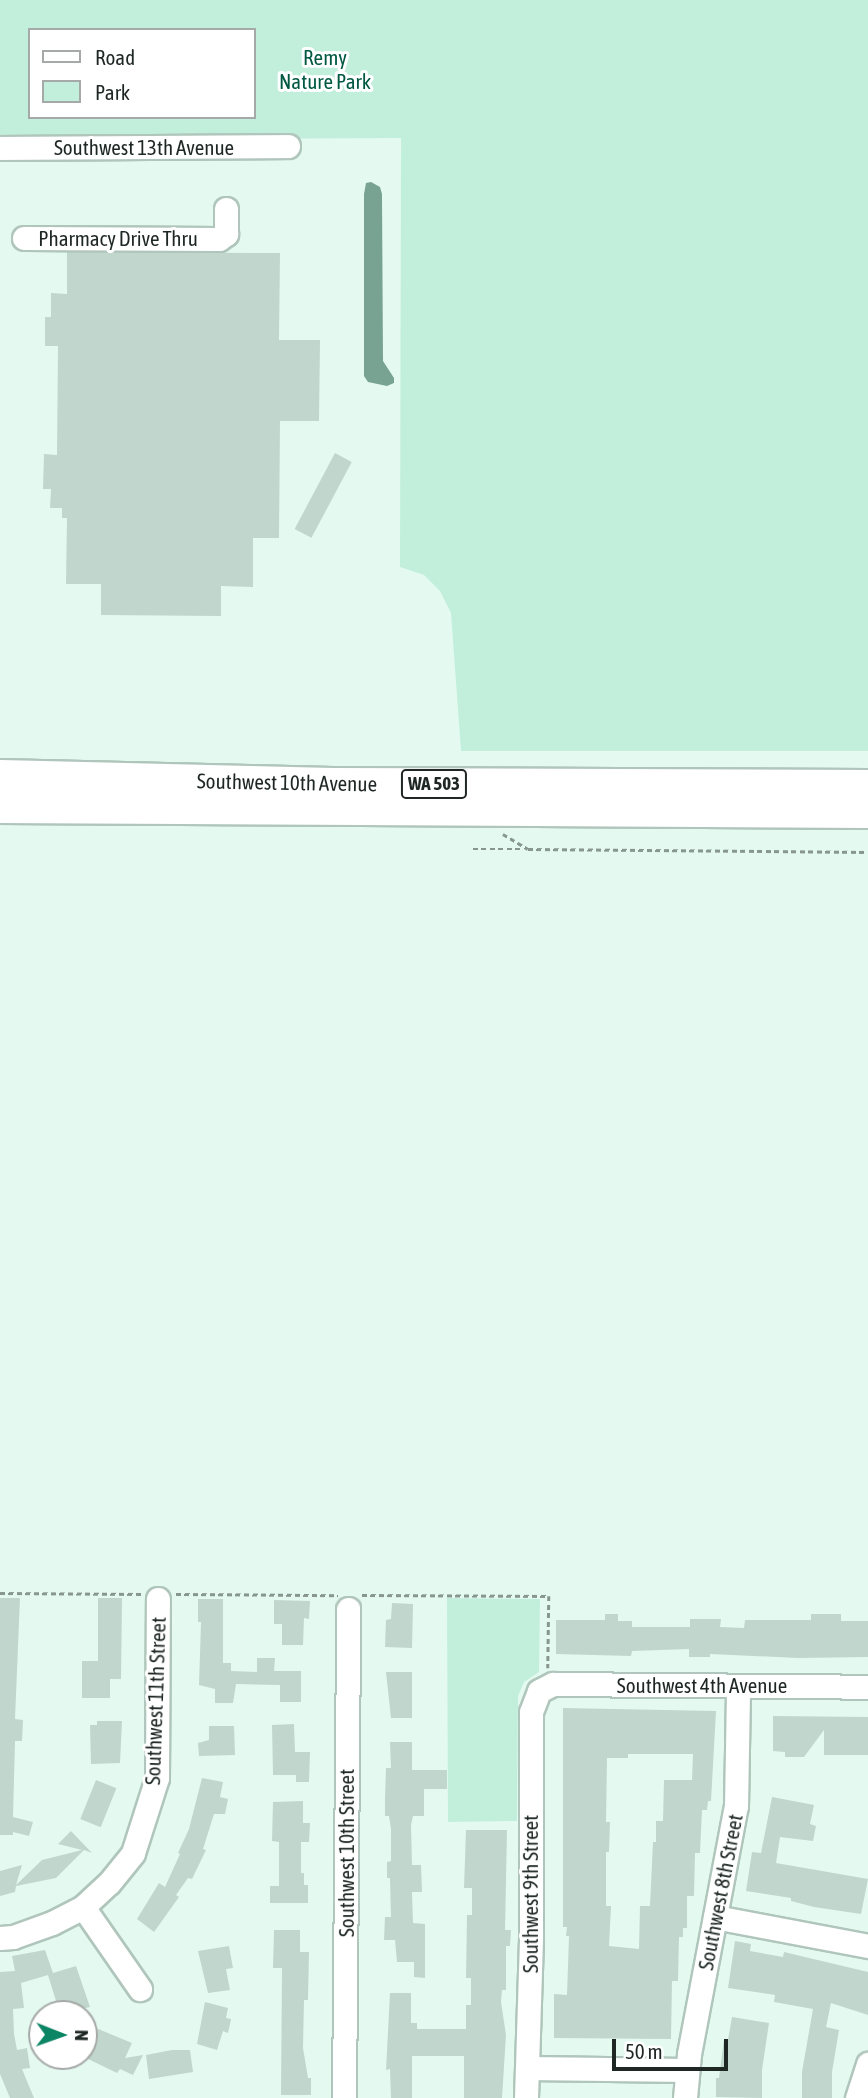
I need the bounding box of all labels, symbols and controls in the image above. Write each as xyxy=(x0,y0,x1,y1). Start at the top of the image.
legend xyxy=(28,28,256,119)
park label: Remy Nature Park xyxy=(279,44,371,94)
text: Road xyxy=(95,45,135,69)
text: Park xyxy=(95,80,130,104)
street label: Southwest 13th Avenue xyxy=(54,134,234,160)
street label: Pharmacy Drive Thru xyxy=(38,225,198,251)
street label: Southwest 10th Avenue xyxy=(197,768,377,796)
road number: WA 503 xyxy=(401,768,467,800)
street label: Southwest 11th Street xyxy=(139,1617,171,1785)
street label: Southwest 4th Avenue xyxy=(617,1672,787,1698)
street label: Southwest 10th Street xyxy=(333,1769,359,1937)
street label: Southwest 8th Street xyxy=(693,1812,747,1972)
street label: Southwest 9th Street xyxy=(517,1815,543,1973)
north arrow xyxy=(28,2000,98,2070)
scale bar xyxy=(616,2024,732,2068)
text: N xyxy=(71,2030,93,2041)
text: 50 m xyxy=(625,2039,663,2063)

